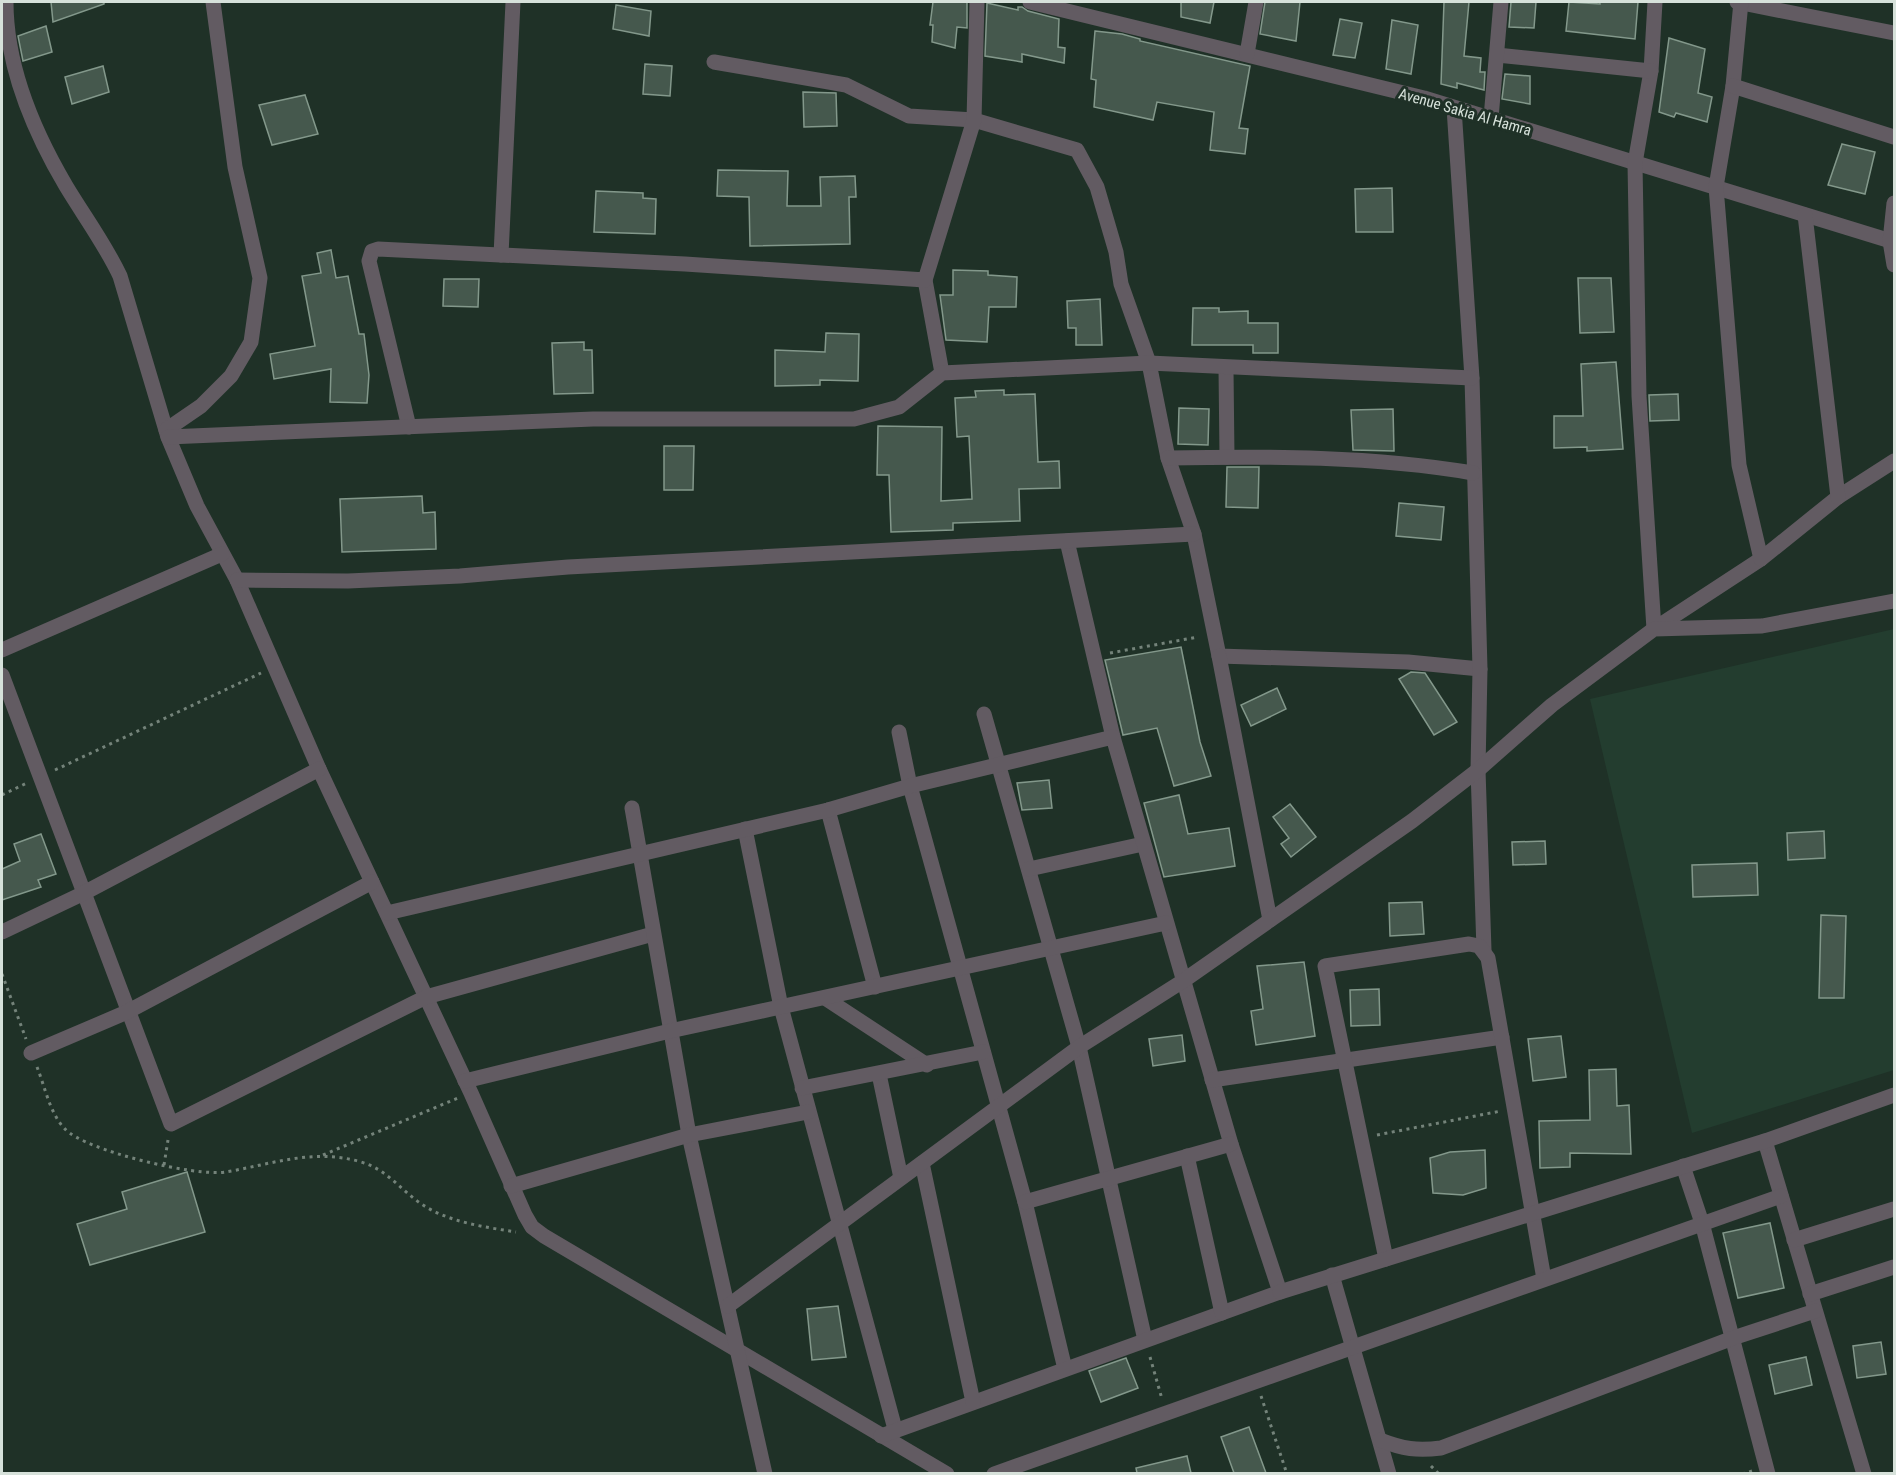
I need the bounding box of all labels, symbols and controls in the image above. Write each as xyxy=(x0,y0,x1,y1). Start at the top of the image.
street label: Avenue Sakia Al Hamra xyxy=(1397,84,1533,140)

